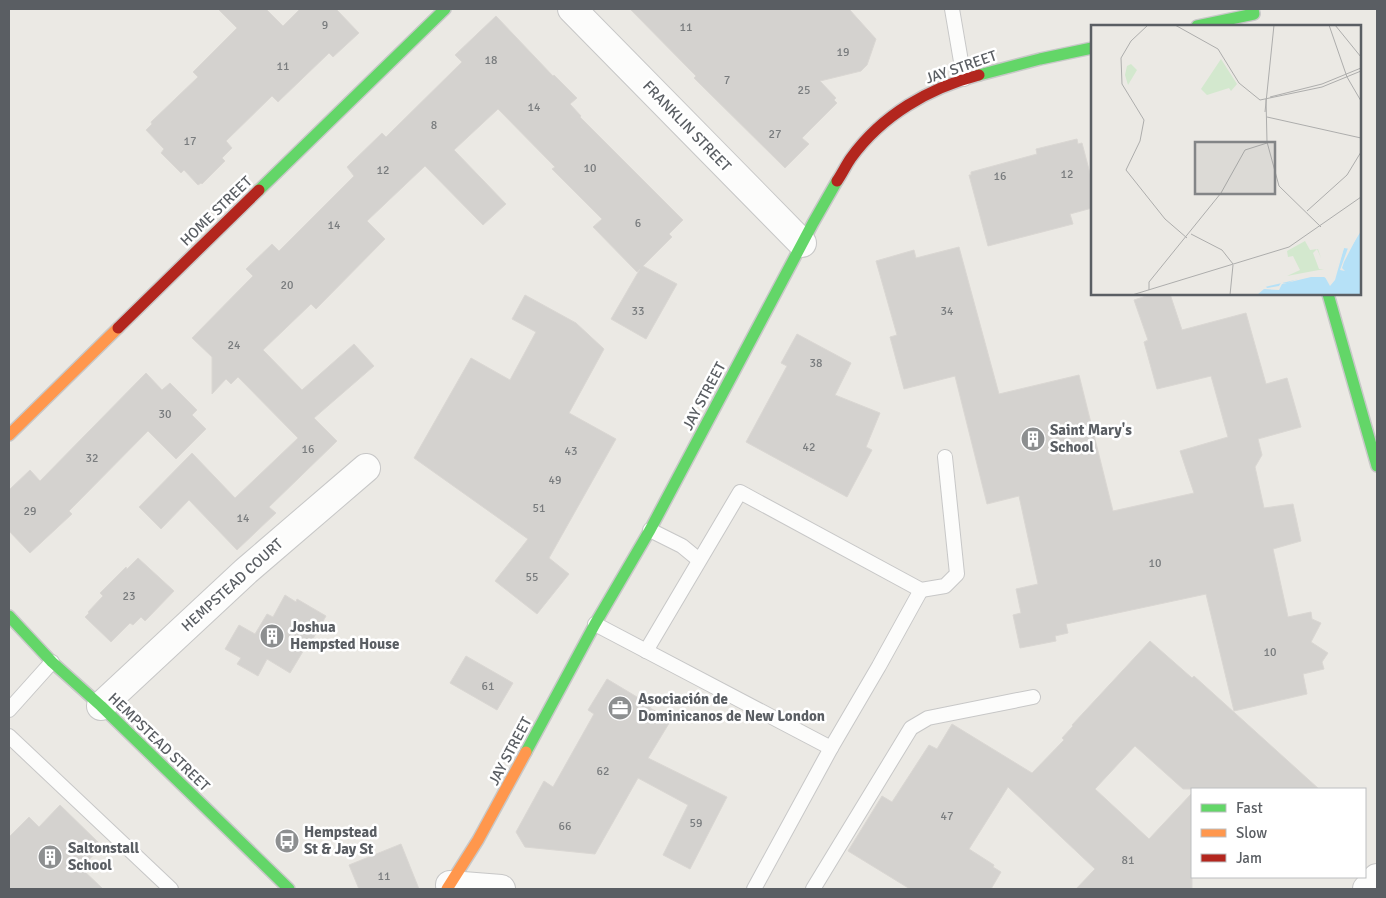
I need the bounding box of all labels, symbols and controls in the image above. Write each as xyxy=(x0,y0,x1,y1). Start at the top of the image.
house number: 9 xyxy=(322,18,328,33)
house number: 11 xyxy=(680,20,692,35)
inset map xyxy=(1091,25,1361,295)
house number: 19 xyxy=(837,45,849,60)
street label: JAY STREET xyxy=(923,46,1000,88)
house number: 18 xyxy=(485,53,497,68)
house number: 11 xyxy=(277,59,289,74)
house number: 7 xyxy=(724,73,730,88)
street label: FRANKLIN STREET xyxy=(639,77,735,176)
house number: 25 xyxy=(798,83,810,98)
house number: 14 xyxy=(528,100,541,115)
house number: 8 xyxy=(431,118,437,133)
house number: 27 xyxy=(769,127,781,142)
house number: 17 xyxy=(184,134,196,149)
house number: 10 xyxy=(584,161,596,176)
house number: 12 xyxy=(377,163,389,178)
house number: 12 xyxy=(1061,167,1073,182)
house number: 16 xyxy=(994,169,1006,184)
street label: HOME STREET xyxy=(176,172,256,250)
house number: 6 xyxy=(635,216,641,231)
house number: 14 xyxy=(328,218,341,233)
house number: 20 xyxy=(281,278,293,293)
house number: 33 xyxy=(632,304,644,319)
house number: 34 xyxy=(941,304,954,319)
house number: 24 xyxy=(228,338,241,353)
house number: 38 xyxy=(810,356,822,371)
street label: JAY STREET xyxy=(679,358,730,433)
house number: 30 xyxy=(159,407,171,422)
place label: Saint Mary's School xyxy=(1050,421,1132,456)
building icon: Saint Mary's School xyxy=(1020,426,1046,452)
house number: 42 xyxy=(803,440,815,455)
house number: 16 xyxy=(302,442,314,457)
house number: 43 xyxy=(565,444,577,459)
house number: 32 xyxy=(86,451,98,466)
house number: 49 xyxy=(549,473,561,488)
house number: 51 xyxy=(533,501,545,516)
house number: 29 xyxy=(24,504,36,519)
house number: 14 xyxy=(237,511,250,526)
street label: HEMPSTEAD COURT xyxy=(178,534,287,635)
house number: 10 xyxy=(1149,556,1161,571)
house number: 55 xyxy=(526,570,538,585)
house number: 23 xyxy=(123,589,135,604)
place label: Joshua Hempsted House xyxy=(290,618,399,653)
building icon: Joshua Hempsted House xyxy=(259,623,285,649)
house number: 10 xyxy=(1264,645,1276,660)
house number: 61 xyxy=(482,679,494,694)
street label: HEMPSTEAD STREET xyxy=(105,689,214,795)
place label: Asociación de Dominicanos de New London xyxy=(638,690,825,725)
office icon: Asociación de Dominicanos de New London xyxy=(607,695,633,721)
street label: JAY STREET xyxy=(485,713,536,788)
house number: 62 xyxy=(597,764,609,779)
legend xyxy=(1191,788,1366,878)
text: Fast xyxy=(1236,799,1263,817)
house number: 47 xyxy=(941,809,953,824)
house number: 59 xyxy=(690,816,702,831)
house number: 66 xyxy=(559,819,571,834)
place label: Hempstead St & Jay St xyxy=(304,823,377,858)
text: Slow xyxy=(1236,824,1267,842)
bus stop icon: Hempstead St & Jay St xyxy=(274,828,300,854)
place label: Saltonstall School xyxy=(68,839,140,874)
building icon: Saltonstall School xyxy=(37,844,63,870)
text: Jam xyxy=(1236,849,1262,867)
house number: 81 xyxy=(1122,853,1134,868)
house number: 11 xyxy=(378,869,390,884)

